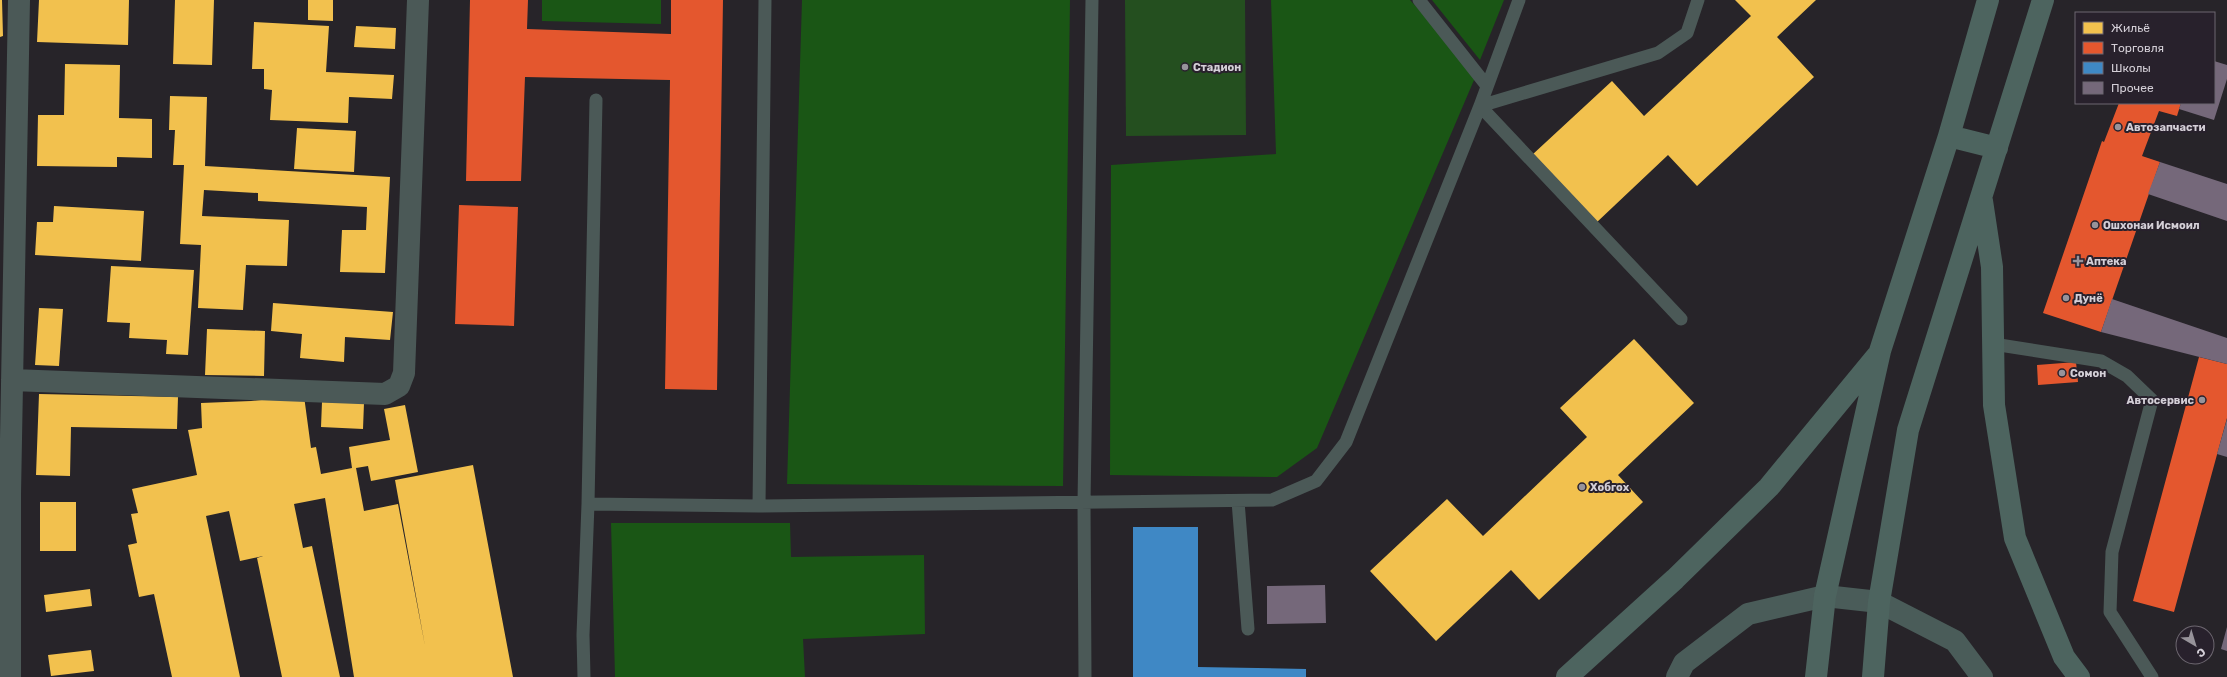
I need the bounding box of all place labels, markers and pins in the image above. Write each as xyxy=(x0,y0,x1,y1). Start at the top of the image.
place label: Стадион xyxy=(1193,61,1241,74)
marker: Стадион xyxy=(1180,62,1190,72)
place label: Автозапчасти xyxy=(2126,121,2206,134)
marker: Автозапчасти xyxy=(2113,122,2123,132)
place label: Ошхонаи Исмоил xyxy=(2103,219,2200,232)
marker: Ошхонаи Исмоил xyxy=(2090,220,2100,230)
place label: Аптека xyxy=(2086,255,2127,268)
marker: Аптека xyxy=(2073,256,2083,266)
place label: Дунё xyxy=(2074,292,2103,305)
marker: Дунё xyxy=(2061,293,2071,303)
place label: Сомон xyxy=(2070,367,2106,380)
marker: Сомон xyxy=(2057,368,2067,378)
place label: Автосервис xyxy=(2127,394,2195,407)
marker: Автосервис xyxy=(2197,395,2207,405)
place label: Хобгох xyxy=(1590,481,1630,494)
marker: Хобгох xyxy=(1577,482,1587,492)

